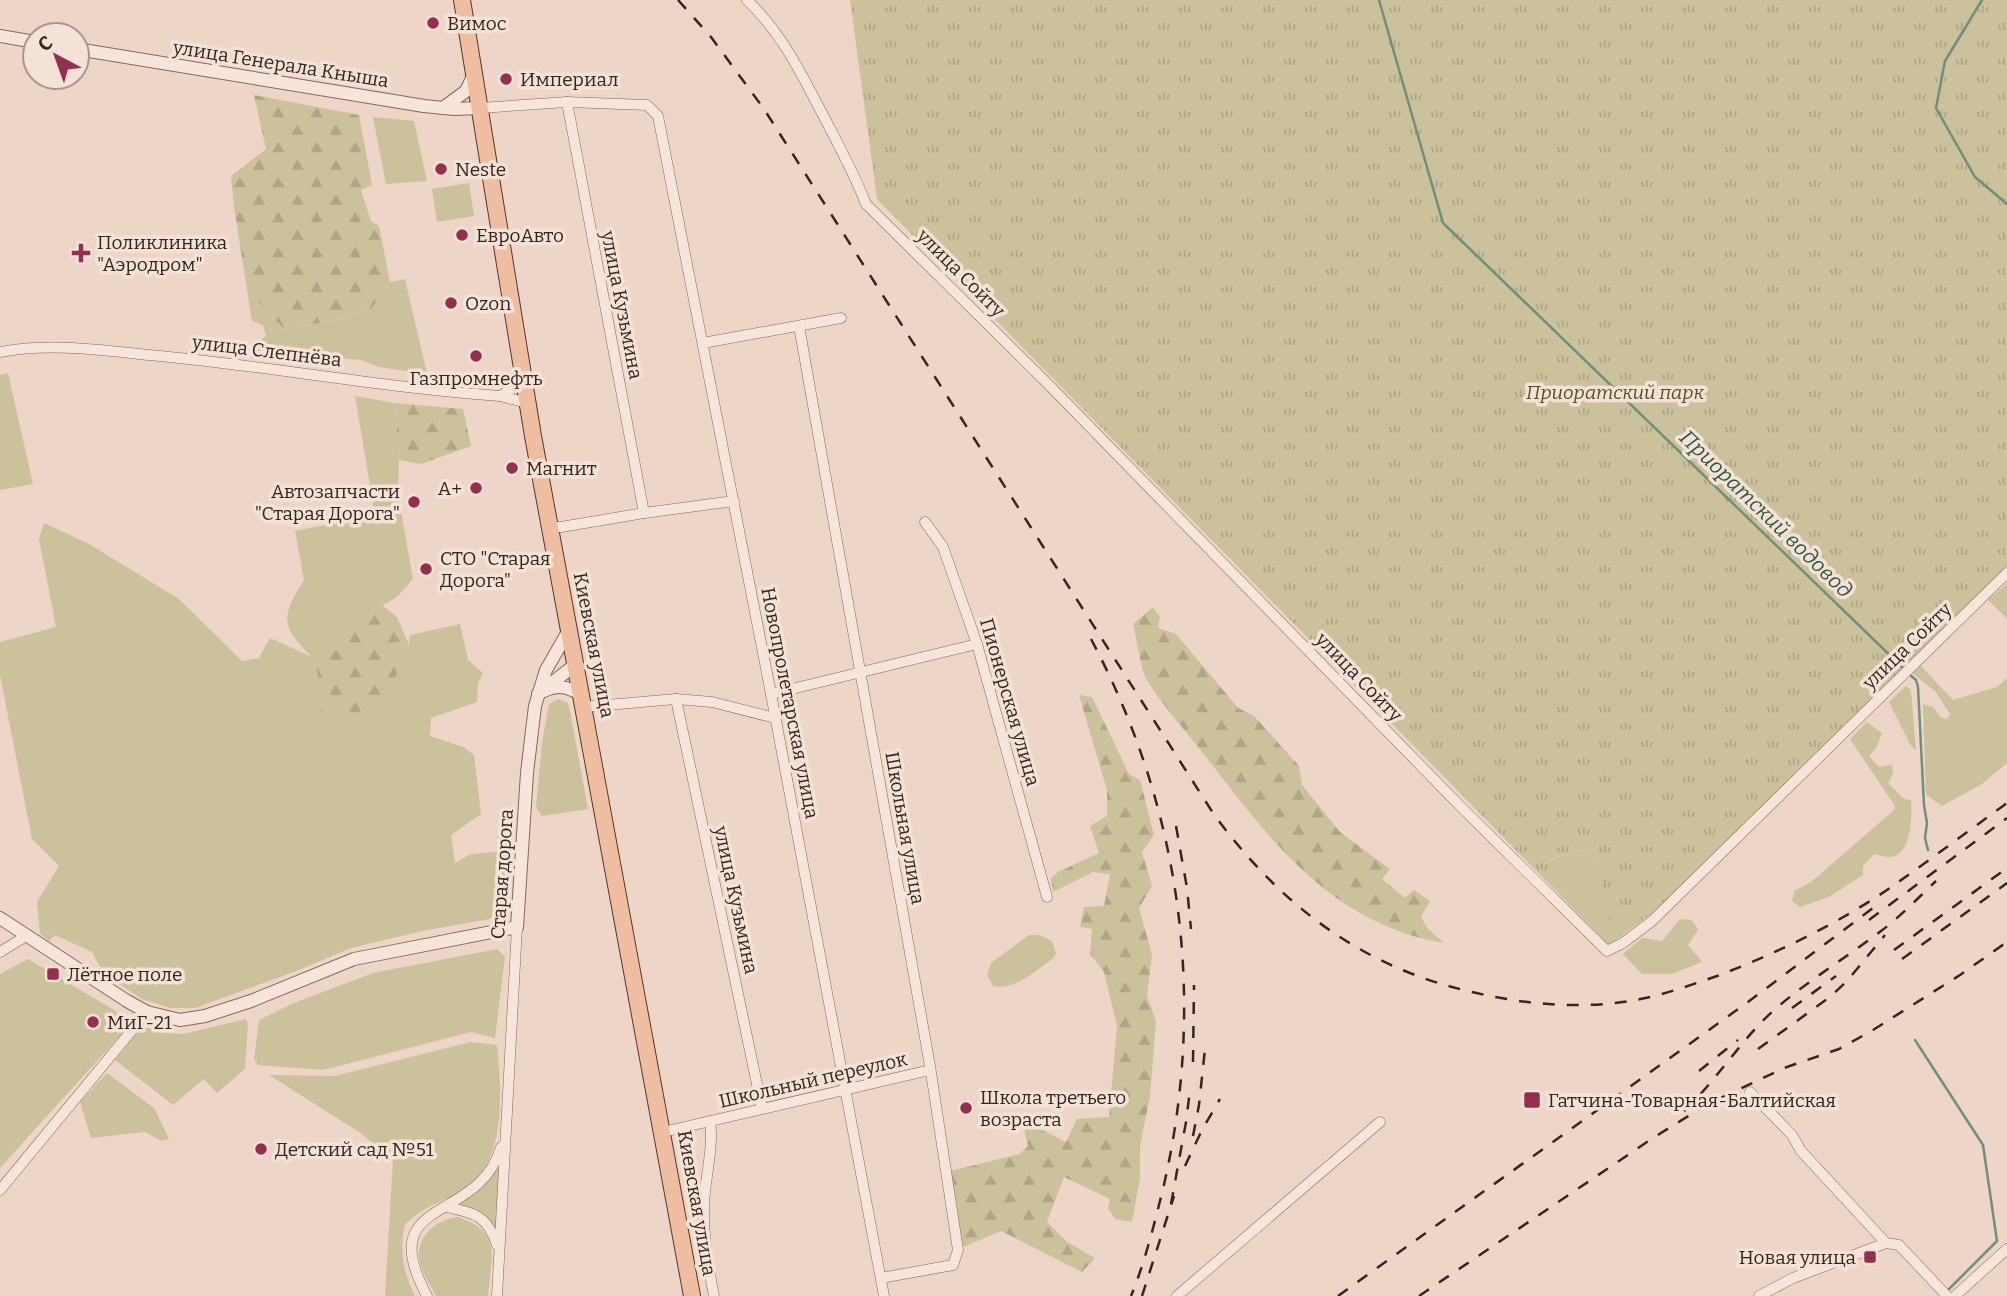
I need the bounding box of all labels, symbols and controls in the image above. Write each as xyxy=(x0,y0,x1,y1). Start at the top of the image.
place label: Вимос xyxy=(447,12,507,35)
marker: Вимос xyxy=(425,15,441,31)
north arrow xyxy=(21,21,91,91)
text: С xyxy=(33,31,57,56)
street label: улица Генерала Кныша xyxy=(171,35,391,92)
place label: Империал xyxy=(520,68,619,91)
marker: Империал xyxy=(498,71,514,87)
place label: Neste xyxy=(455,158,506,181)
marker: Neste xyxy=(433,161,449,177)
place label: ЕвроАвто xyxy=(476,224,564,247)
street label: улица Сойту xyxy=(912,224,1010,322)
marker: ЕвроАвто xyxy=(454,227,470,243)
street label: улица Кузьмина xyxy=(596,228,648,382)
place label: Поликлиника "Аэродром" xyxy=(97,231,228,276)
marker: Поликлиника "Аэродром" xyxy=(71,243,91,263)
place label: Ozon xyxy=(465,292,511,315)
marker: Ozon xyxy=(443,295,459,311)
street label: улица Слепнёва xyxy=(190,330,344,372)
marker: Газпромнефть xyxy=(468,348,484,364)
place label: Газпромнефть xyxy=(410,367,543,390)
park label: Приоратский парк xyxy=(1526,381,1704,404)
water label: Приоратский водовод xyxy=(1674,425,1858,603)
place label: Магнит xyxy=(526,457,597,480)
marker: Магнит xyxy=(504,460,520,476)
place label: А+ xyxy=(438,477,462,500)
place label: Автозапчасти "Старая Дорога" xyxy=(255,480,400,525)
marker: А+ xyxy=(468,480,484,496)
marker: Автозапчасти "Старая Дорога" xyxy=(406,494,422,510)
place label: СТО "Старая Дорога" xyxy=(440,547,551,592)
marker: СТО "Старая Дорога" xyxy=(418,561,434,577)
street label: Киевская улица xyxy=(569,570,619,720)
street label: Новопролетарская улица xyxy=(756,585,824,821)
street label: улица Сойту xyxy=(1857,597,1957,695)
street label: Пионерская улица xyxy=(975,615,1045,789)
street label: улица Сойту xyxy=(1310,627,1408,727)
street label: Школьная улица xyxy=(880,750,930,907)
street label: Старая дорога xyxy=(486,808,518,940)
street label: улица Кузьмина xyxy=(709,823,763,977)
place label: Лётное поле xyxy=(67,963,182,986)
marker: Лётное поле xyxy=(45,966,61,982)
place label: МиГ-21 xyxy=(107,1011,172,1034)
marker: МиГ-21 xyxy=(85,1014,101,1030)
street label: Школьный переулок xyxy=(717,1047,910,1113)
place label: Школа третьего возраста xyxy=(980,1086,1126,1131)
place label: Гатчина-Товарная-Балтийская xyxy=(1548,1089,1836,1112)
marker: Гатчина-Товарная-Балтийская xyxy=(1522,1090,1542,1110)
marker: Школа третьего возраста xyxy=(958,1100,974,1116)
street label: Киевская улица xyxy=(673,1128,721,1278)
place label: Детский сад №51 xyxy=(275,1138,434,1161)
marker: Детский сад №51 xyxy=(253,1141,269,1157)
place label: Новая улица xyxy=(1739,1246,1857,1269)
marker: Новая улица xyxy=(1862,1249,1878,1265)

